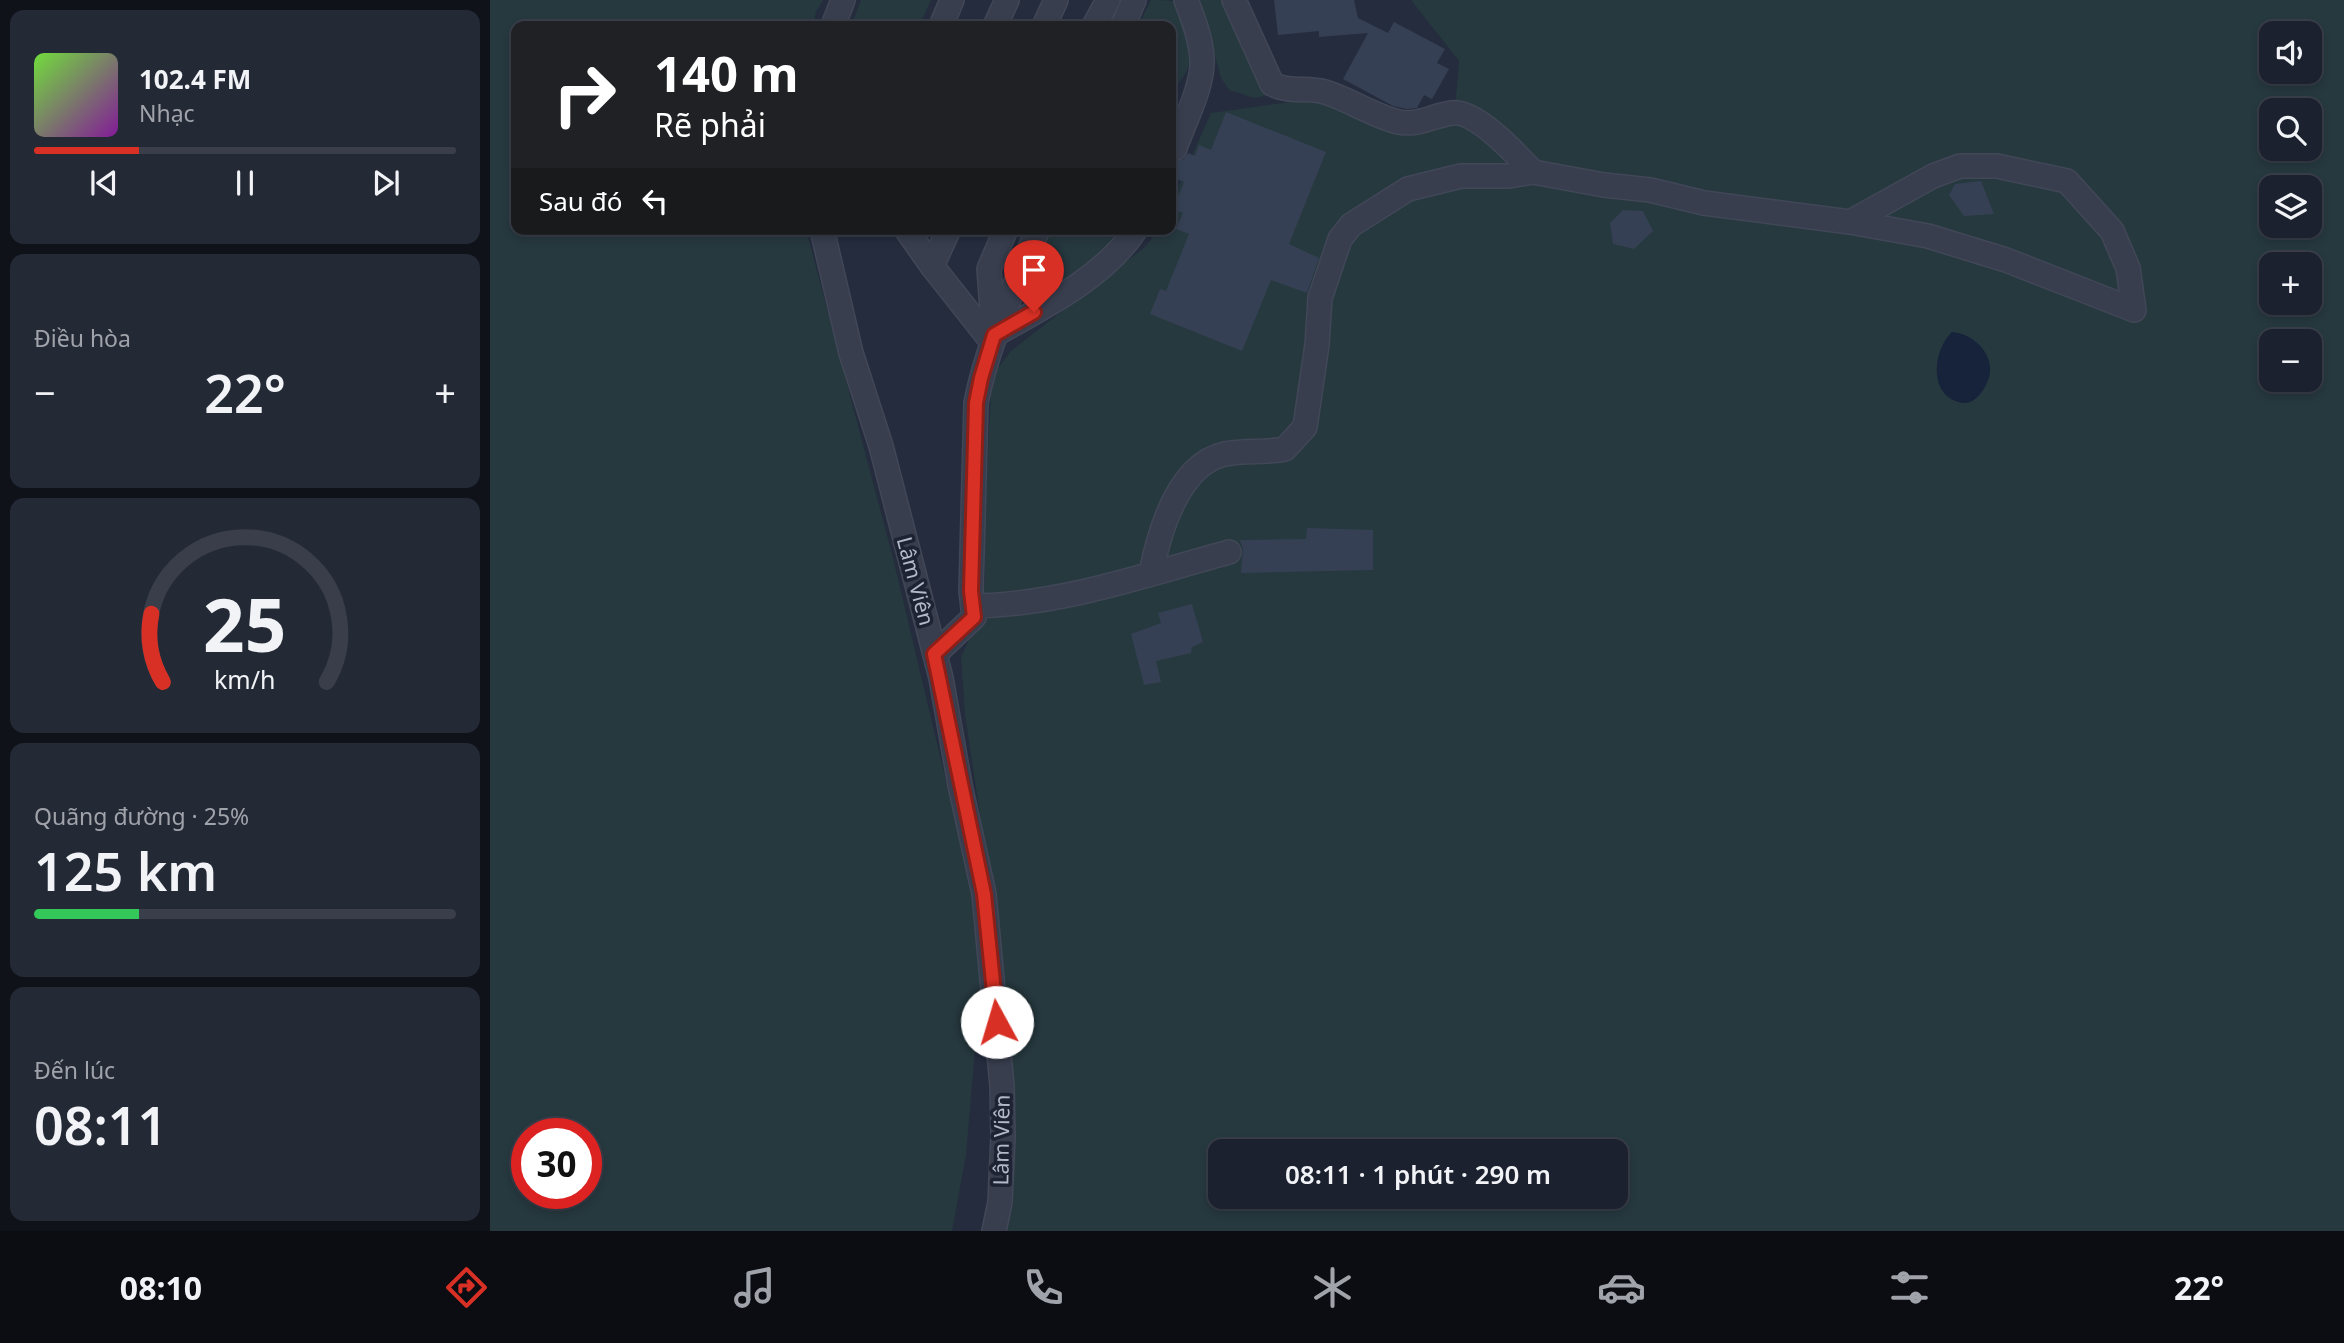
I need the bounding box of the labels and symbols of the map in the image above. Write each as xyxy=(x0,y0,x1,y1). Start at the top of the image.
pin xyxy=(1004,240,1064,312)
street label: Lâm Viên xyxy=(891,534,941,628)
position arrow xyxy=(960,985,1034,1059)
street label: Lâm Viên xyxy=(986,1094,1016,1186)
speed limit sign: 30 xyxy=(511,1118,602,1209)

